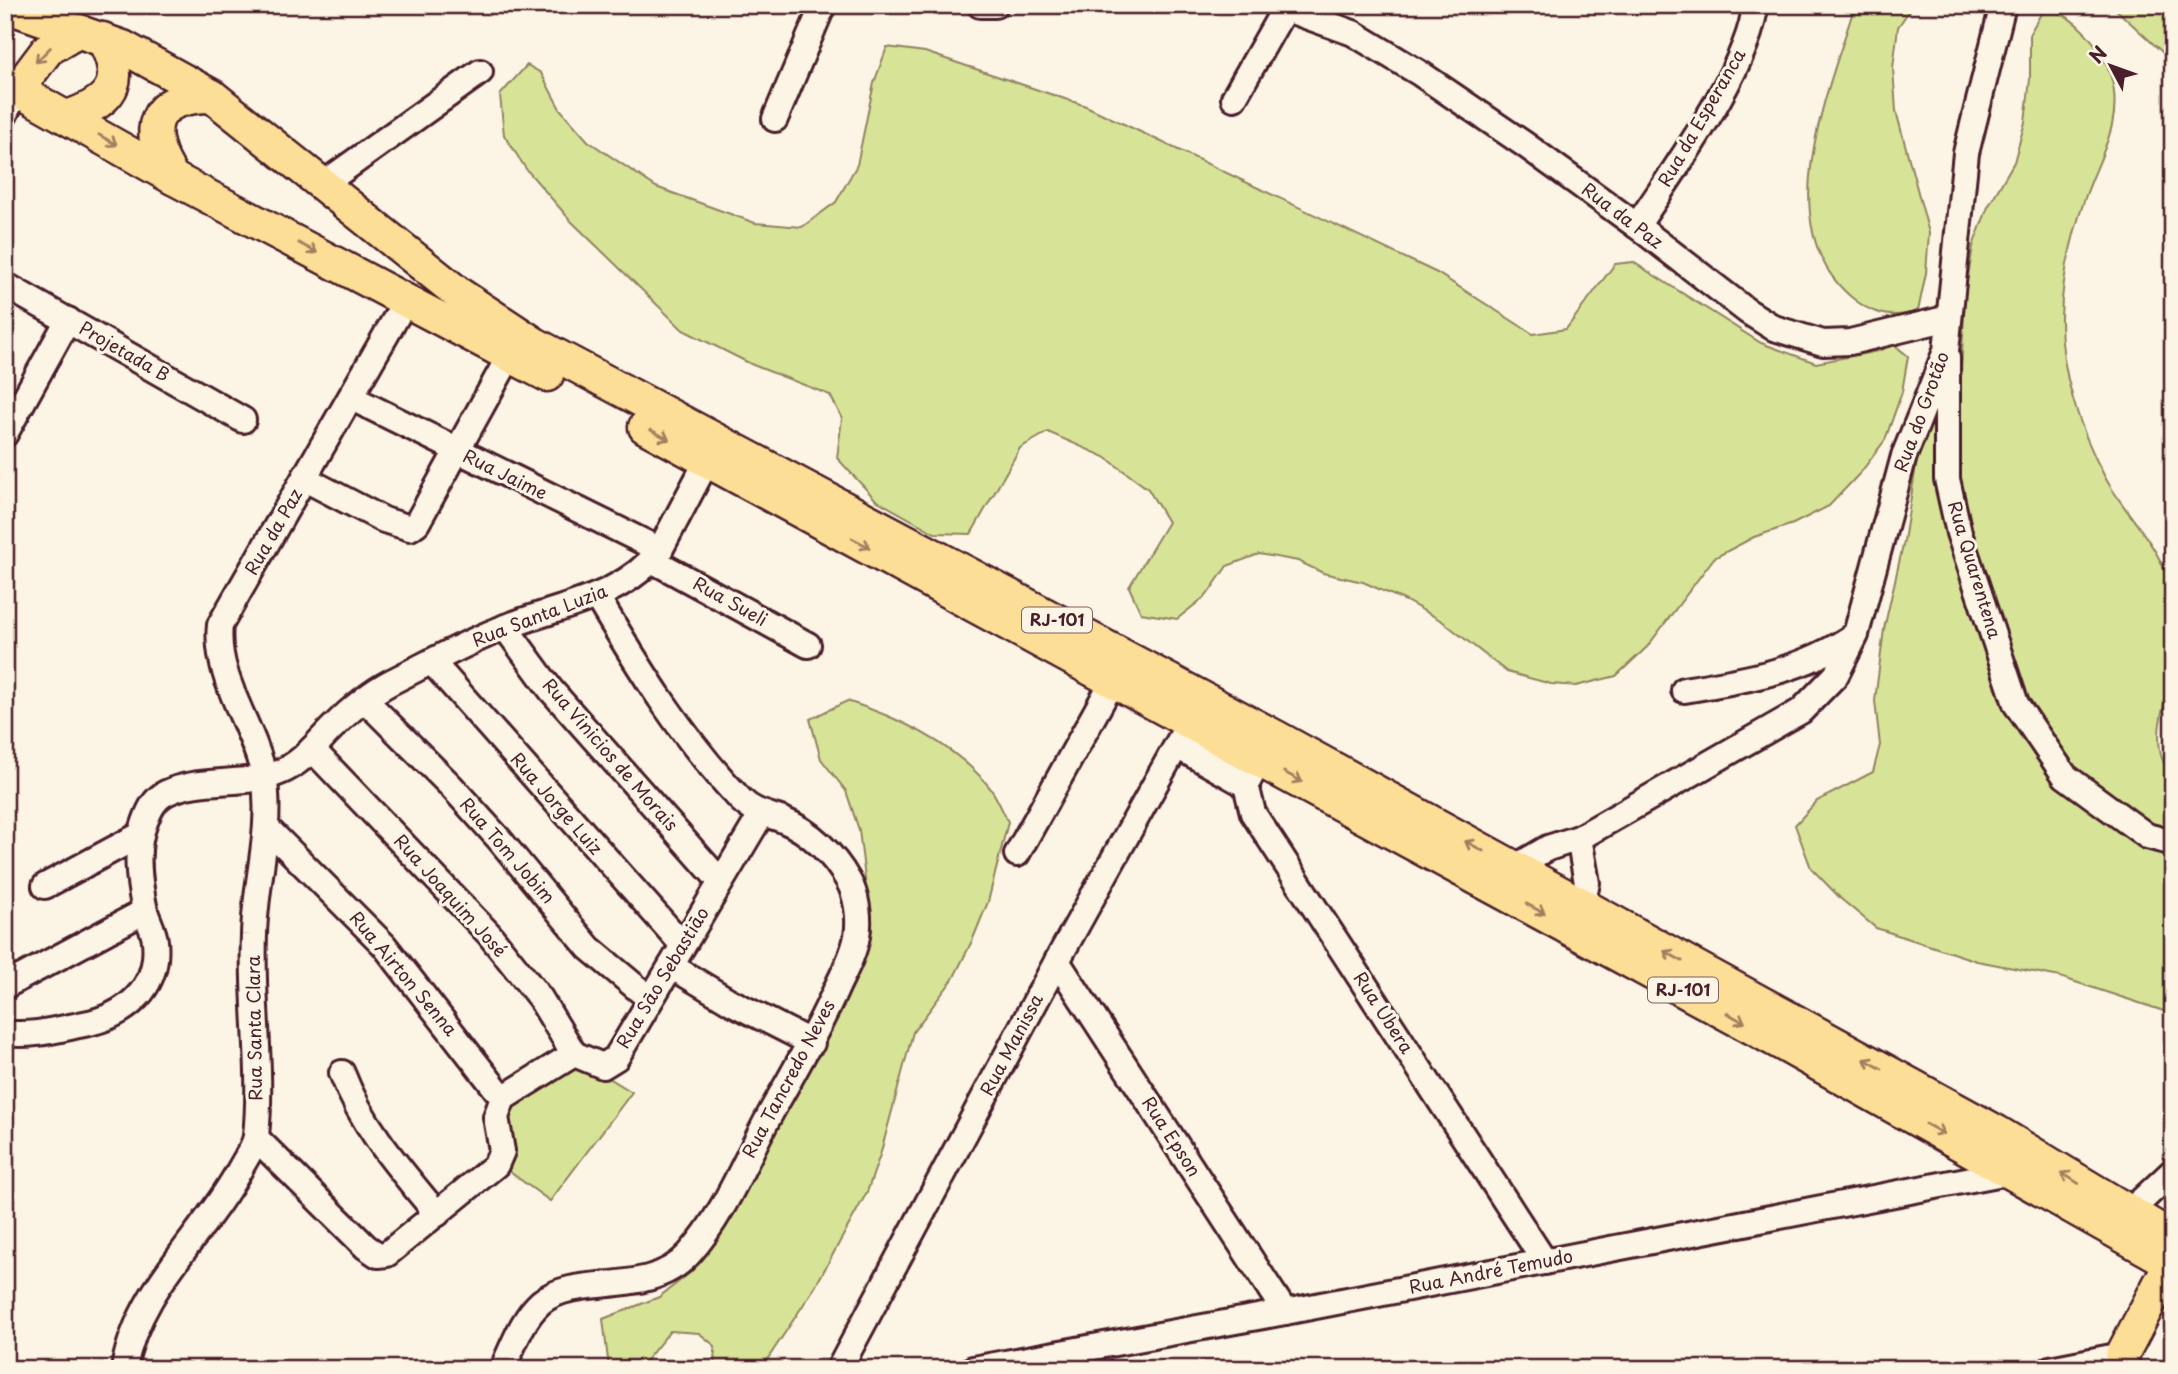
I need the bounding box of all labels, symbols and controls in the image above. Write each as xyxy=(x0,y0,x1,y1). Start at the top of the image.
north arrow xyxy=(2076,32,2146,102)
text: N xyxy=(2082,39,2113,69)
street label: Rua da Esperanca xyxy=(1650,43,1752,191)
one-way arrow xyxy=(35,47,52,64)
one-way arrow xyxy=(97,133,117,147)
street label: Rua da Paz xyxy=(1577,175,1670,255)
one-way arrow xyxy=(297,242,318,256)
street label: Projetada B xyxy=(74,314,175,388)
street label: Rua do Grotão xyxy=(1886,347,1955,476)
one-way arrow xyxy=(649,429,670,443)
street label: Rua Jaime xyxy=(459,442,552,506)
street label: Rua da Paz xyxy=(237,483,309,579)
street label: Rua Quarentena xyxy=(1942,497,2009,643)
one-way arrow xyxy=(850,537,871,550)
street label: Rua Sueli xyxy=(689,569,773,632)
street label: Rua Santa Luzia xyxy=(468,576,611,653)
road number: RJ-101 xyxy=(1022,608,1092,632)
street label: Rua Vinicios de Morais xyxy=(537,672,685,836)
street label: Rua Jorge Luiz xyxy=(505,746,610,861)
one-way arrow xyxy=(1283,770,1303,784)
street label: Rua Tom Jobim xyxy=(454,791,562,909)
street label: Rua Joaquim José xyxy=(388,827,514,963)
one-way arrow xyxy=(1464,839,1484,853)
street label: Rua Sāo Sebastiāo xyxy=(609,901,715,1053)
one-way arrow xyxy=(1525,903,1546,916)
street label: Rua Airton Senna xyxy=(344,905,465,1042)
one-way arrow xyxy=(1663,949,1684,962)
street label: Rua Santa Clara xyxy=(239,954,268,1101)
street label: Rua Ubera xyxy=(1348,966,1421,1058)
road number: RJ-101 xyxy=(1648,978,1718,1002)
street label: Rua Manissa xyxy=(972,988,1049,1100)
street label: Rua Tancredo Neves xyxy=(735,994,841,1162)
one-way arrow xyxy=(1725,1012,1745,1026)
one-way arrow xyxy=(1863,1057,1884,1070)
street label: Rua Epson xyxy=(1136,1091,1208,1182)
one-way arrow xyxy=(1924,1122,1944,1136)
one-way arrow xyxy=(2061,1170,2081,1184)
street label: Rua André Temudo xyxy=(1407,1241,1575,1300)

